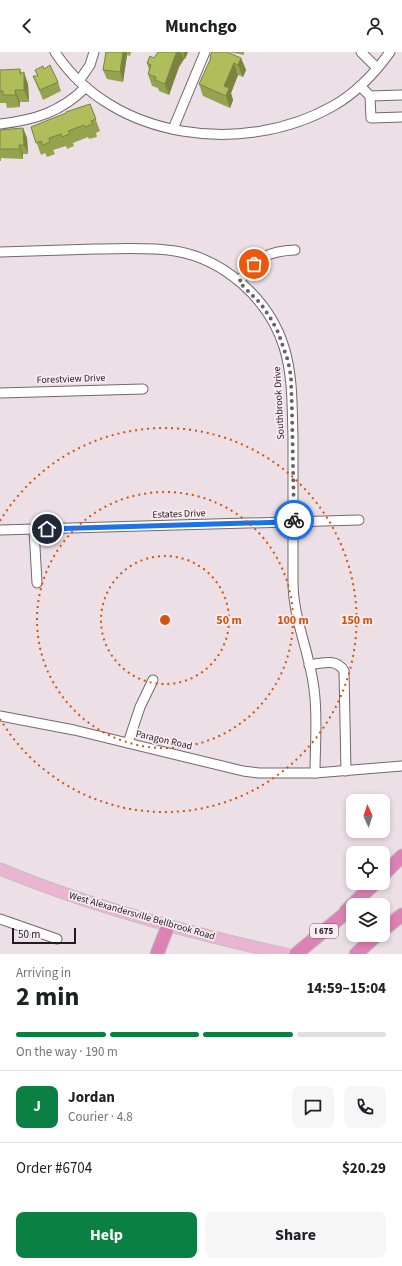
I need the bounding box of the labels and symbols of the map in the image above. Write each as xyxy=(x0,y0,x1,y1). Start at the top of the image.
pin xyxy=(237,247,271,281)
street label: Southbrook Drive xyxy=(270,366,288,440)
street label: Forestview Drive xyxy=(36,371,106,387)
courier xyxy=(274,500,314,540)
street label: Estates Drive xyxy=(152,506,206,522)
pin xyxy=(30,512,64,546)
text: 50 m xyxy=(216,612,242,629)
text: 100 m xyxy=(277,612,309,629)
text: 150 m xyxy=(341,612,373,629)
centre of rings xyxy=(158,613,172,627)
street label: Paragon Road xyxy=(134,727,194,753)
north arrow xyxy=(346,794,390,838)
street label: West Alexandersville Bellbrook Road xyxy=(67,888,217,944)
road number: I 675 xyxy=(310,924,338,938)
scale bar xyxy=(12,926,76,945)

